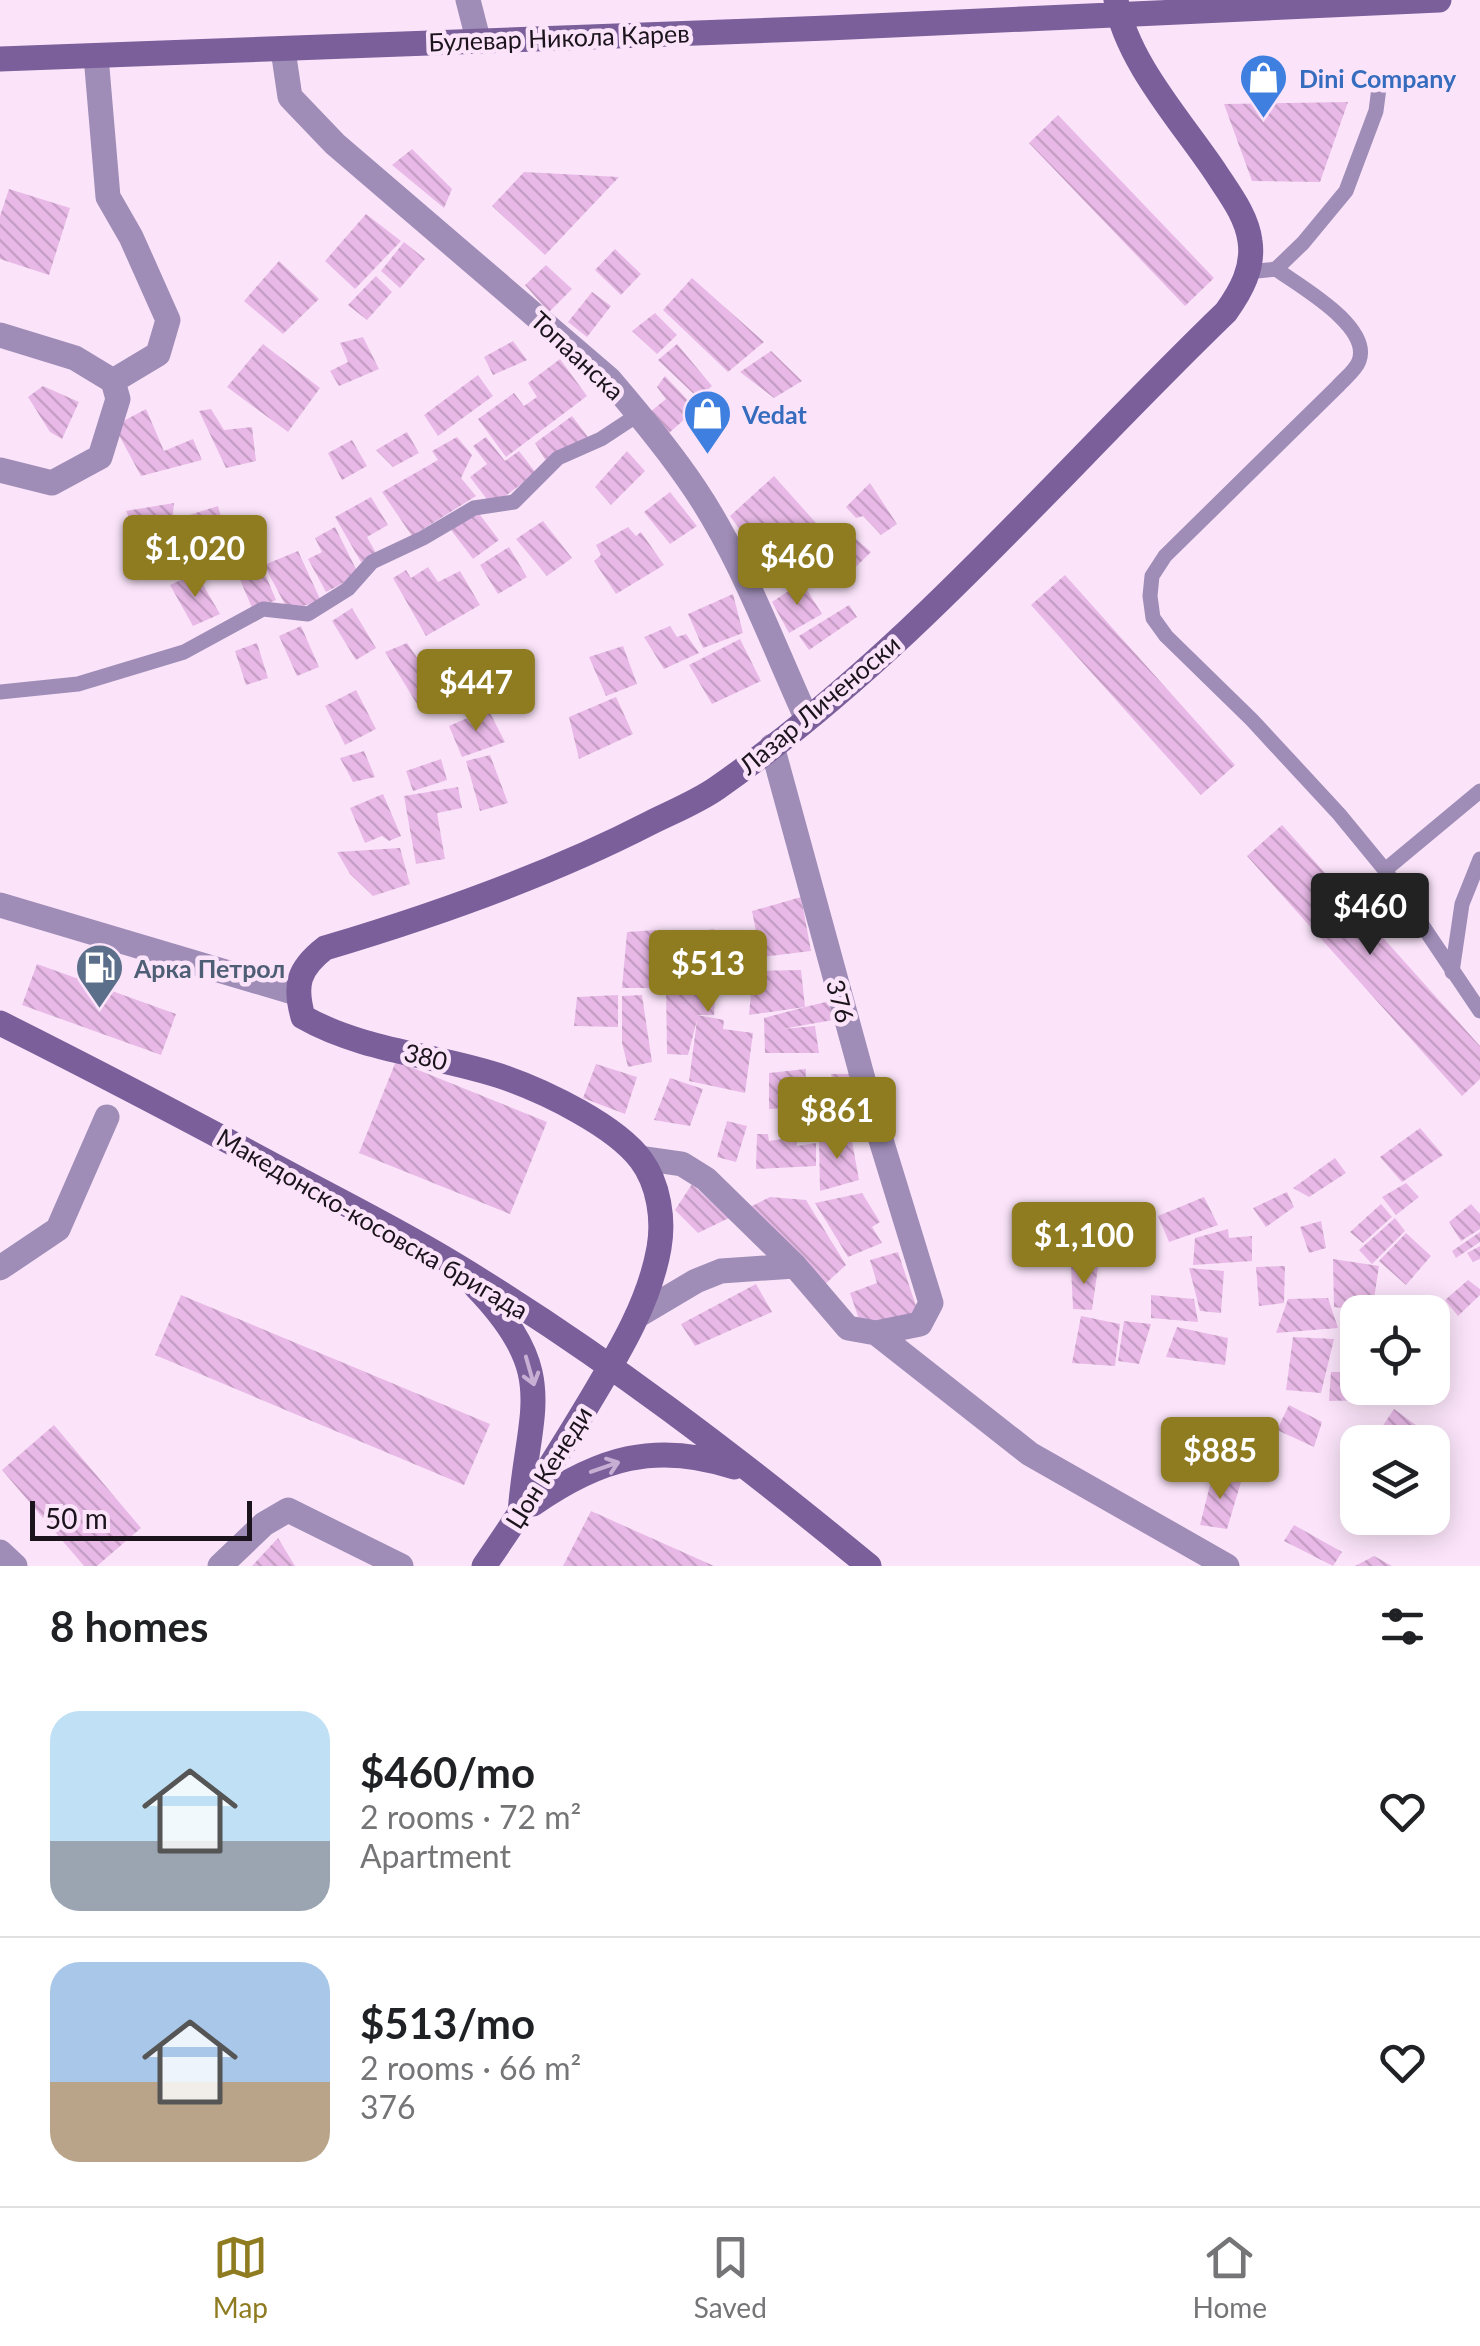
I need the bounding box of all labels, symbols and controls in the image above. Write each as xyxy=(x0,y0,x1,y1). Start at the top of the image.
street label: Булевар Никола Карев xyxy=(428,17,690,57)
shop icon: Dini Company xyxy=(1238,52,1290,120)
place label: Dini Company xyxy=(1299,63,1457,93)
street label: Топаанска xyxy=(525,304,631,406)
shop icon: Vedat xyxy=(681,388,733,456)
place label: Vedat xyxy=(741,399,807,429)
pin: $1,020 xyxy=(114,515,276,600)
pin: $460 xyxy=(738,523,856,608)
text: $1,020 xyxy=(145,528,245,567)
text: $460 xyxy=(760,536,834,575)
street label: Лазар Личеноски xyxy=(732,628,905,780)
pin: $447 xyxy=(417,649,535,734)
text: $447 xyxy=(439,662,513,701)
pin: $460 xyxy=(1311,873,1429,958)
text: $460 xyxy=(1333,886,1407,925)
pin: $513 xyxy=(649,930,767,1015)
fuel station icon: Арка Петрол xyxy=(73,942,125,1010)
text: $513 xyxy=(671,943,745,982)
place label: Арка Петрол xyxy=(133,953,285,983)
street label: 376 xyxy=(821,976,861,1026)
street label: 380 xyxy=(401,1036,451,1076)
pin: $861 xyxy=(778,1077,896,1162)
text: $861 xyxy=(800,1090,874,1129)
street label: Македонско-косовска бригада xyxy=(212,1121,534,1325)
pin: $1,100 xyxy=(1003,1202,1165,1287)
text: $1,100 xyxy=(1034,1215,1134,1254)
map controls xyxy=(1340,1295,1450,1535)
button: locate xyxy=(1340,1295,1450,1405)
one-way arrow xyxy=(521,1355,540,1386)
street label: Џон Кенеди xyxy=(499,1400,597,1534)
pin: $885 xyxy=(1161,1417,1279,1502)
button: layers xyxy=(1340,1425,1450,1535)
text: $885 xyxy=(1183,1430,1257,1469)
one-way arrow xyxy=(589,1456,621,1474)
scale bar xyxy=(30,1496,252,1540)
text: 50 m xyxy=(45,1501,108,1535)
icon: filters xyxy=(1375,1599,1430,1654)
text: 8 homes xyxy=(50,1601,208,1651)
text: $460/mo xyxy=(360,1747,535,1797)
icon: home xyxy=(130,1751,250,1871)
icon: heart xyxy=(1375,1784,1430,1839)
text: 2 rooms · 72 m² xyxy=(360,1797,581,1836)
text: Apartment xyxy=(360,1836,511,1875)
text: $513/mo xyxy=(360,1998,535,2048)
icon: home xyxy=(130,2002,250,2122)
icon: heart xyxy=(1375,2035,1430,2090)
text: 2 rooms · 66 m² xyxy=(360,2048,581,2087)
text: 376 xyxy=(360,2087,416,2126)
tab: Map xyxy=(213,2230,268,2324)
tab: Saved xyxy=(694,2230,767,2324)
tab: Home xyxy=(1193,2230,1267,2324)

